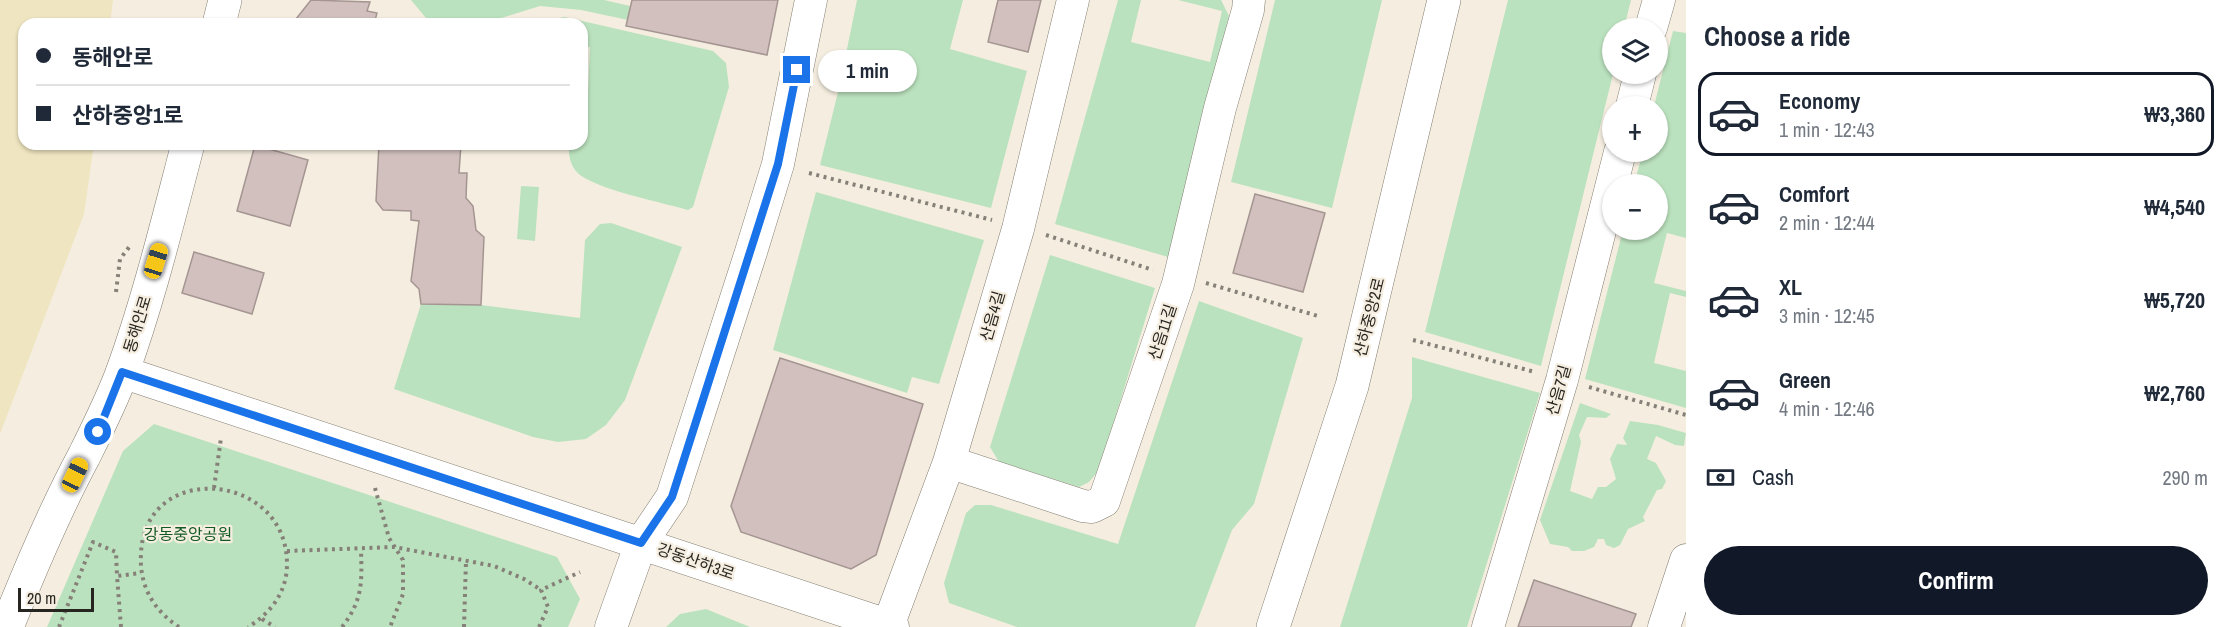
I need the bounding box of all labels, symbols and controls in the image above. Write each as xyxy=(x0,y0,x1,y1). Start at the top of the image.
map controls xyxy=(1602,18,1668,240)
button: layers xyxy=(1602,18,1668,84)
text: Choose a ride xyxy=(1704,18,1850,54)
text: 동해안로 xyxy=(72,42,153,72)
callout: 1 min xyxy=(818,49,917,91)
route end xyxy=(783,56,810,83)
text: 1 min xyxy=(846,57,889,84)
text: Economy xyxy=(1779,86,1860,116)
icon: car xyxy=(1707,87,1761,141)
button: + xyxy=(1602,96,1668,162)
text: ₩3,360 xyxy=(2144,99,2205,129)
text: 산하중앙1로 xyxy=(72,100,183,130)
text: 1 min · 12:43 xyxy=(1779,116,1875,143)
button: − xyxy=(1602,174,1668,240)
text: Comfort xyxy=(1779,179,1849,209)
icon: car xyxy=(1707,180,1761,234)
text: ₩4,540 xyxy=(2144,192,2205,222)
text: 2 min · 12:44 xyxy=(1779,209,1875,236)
car xyxy=(142,241,170,281)
text: XL xyxy=(1779,272,1802,302)
icon: car xyxy=(1707,273,1761,327)
street label: 산하중앙2로 xyxy=(1349,275,1390,359)
text: ₩5,720 xyxy=(2144,285,2205,315)
street label: 산음4길 xyxy=(974,288,1010,344)
street label: 동해안로 xyxy=(118,292,156,355)
street label: 산음11길 xyxy=(1143,301,1181,363)
text: 3 min · 12:45 xyxy=(1779,302,1875,329)
street label: 산음7길 xyxy=(1540,362,1576,418)
text: Green xyxy=(1779,365,1831,395)
icon: car xyxy=(1707,366,1761,420)
text: ₩2,760 xyxy=(2144,378,2205,408)
text: 4 min · 12:46 xyxy=(1779,395,1875,422)
route start xyxy=(84,418,111,445)
car xyxy=(59,455,91,495)
icon: cash xyxy=(1704,461,1737,494)
text: Cash xyxy=(1752,462,1794,492)
text: 290 m xyxy=(2162,464,2208,491)
park label: 강동중앙공원 xyxy=(144,523,232,545)
street label: 강동산하3로 xyxy=(654,537,738,585)
button: Confirm xyxy=(1704,546,2208,615)
scale bar xyxy=(18,585,94,612)
text: 20 m xyxy=(27,587,56,609)

